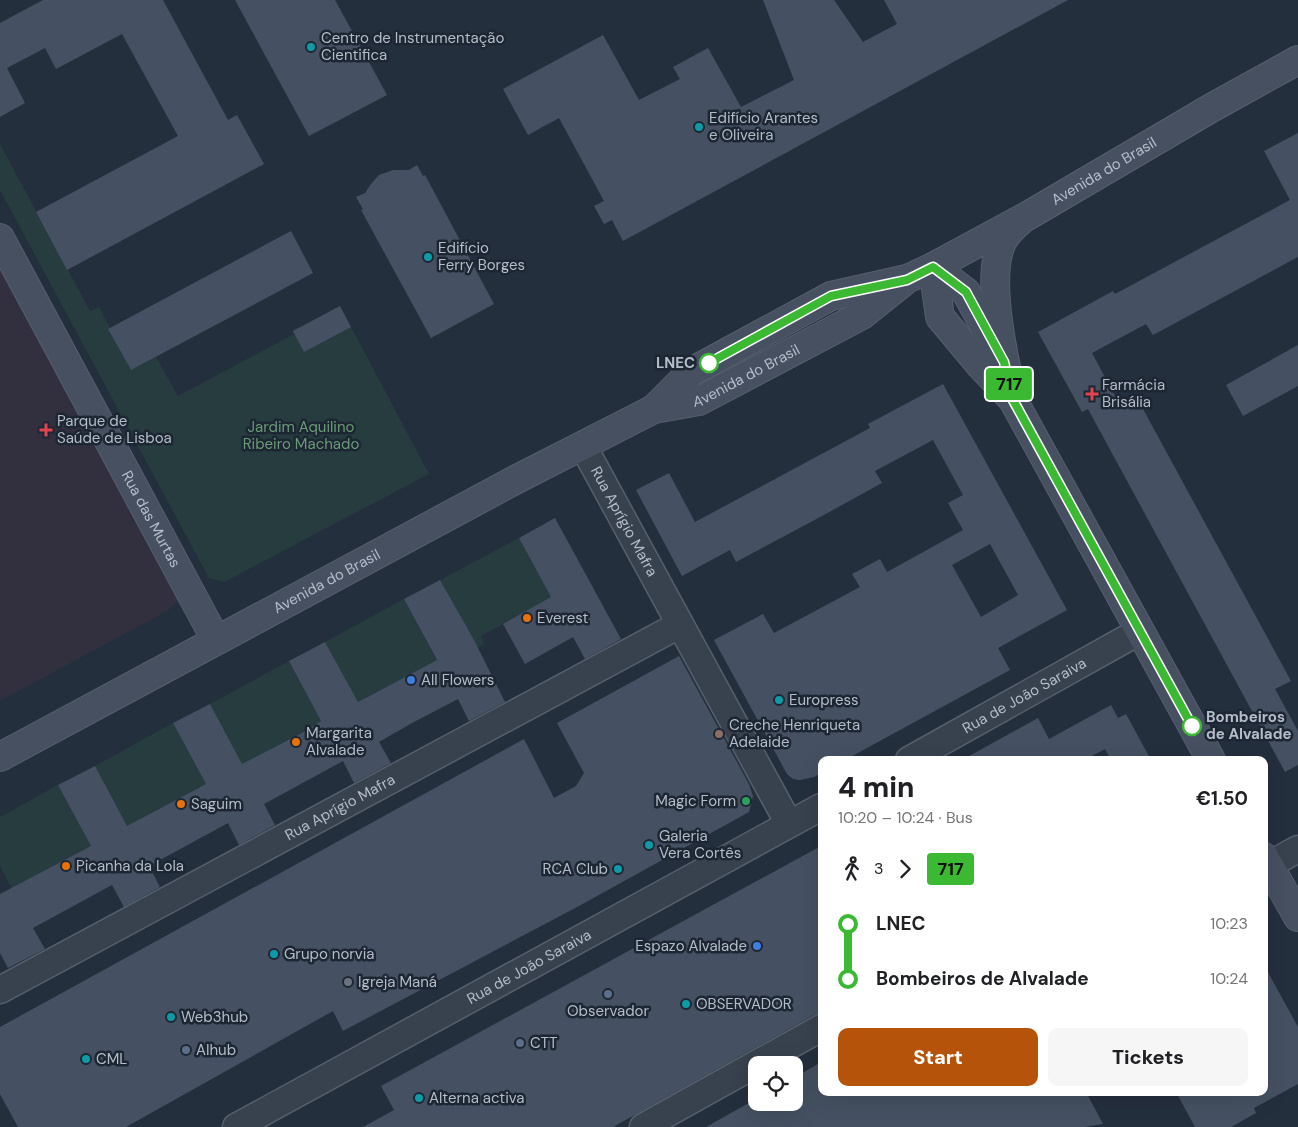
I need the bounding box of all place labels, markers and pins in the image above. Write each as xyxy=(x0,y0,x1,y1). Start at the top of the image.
place label: Centro de Instrumentação Cientifica xyxy=(321,28,504,65)
marker: Centro de Instrumentação Cientifica xyxy=(305,41,317,53)
place label: Edifício Arantes e Oliveira xyxy=(709,108,818,145)
marker: Edifício Arantes e Oliveira xyxy=(693,121,705,133)
place label: Edifício Ferry Borges xyxy=(438,238,525,275)
marker: Edifício Ferry Borges xyxy=(422,251,434,263)
place label: LNEC xyxy=(656,353,695,373)
marker: LNEC xyxy=(699,353,719,373)
place label: Farmácia Brisália xyxy=(1102,375,1165,412)
marker: Farmácia Brisália xyxy=(1086,388,1098,400)
place label: Parque de Saúde de Lisboa xyxy=(57,411,172,448)
marker: Parque de Saúde de Lisboa xyxy=(39,423,53,437)
place label: Everest xyxy=(537,608,589,628)
marker: Everest xyxy=(521,612,533,624)
place label: All Flowers xyxy=(421,670,494,690)
marker: All Flowers xyxy=(405,674,417,686)
place label: Europress xyxy=(789,690,858,710)
marker: Europress xyxy=(773,694,785,706)
place label: Bombeiros de Alvalade xyxy=(1206,707,1291,744)
place label: Creche Henriqueta Adelaide xyxy=(729,715,860,752)
marker: Bombeiros de Alvalade xyxy=(1182,716,1202,736)
place label: Margarita Alvalade xyxy=(306,723,372,760)
marker: Creche Henriqueta Adelaide xyxy=(713,728,725,740)
marker: Margarita Alvalade xyxy=(290,736,302,748)
place label: Magic Form xyxy=(655,791,736,811)
place label: Saguim xyxy=(191,794,242,814)
marker: Magic Form xyxy=(740,795,752,807)
marker: Saguim xyxy=(175,798,187,810)
place label: Galeria Vera Cortês xyxy=(659,826,741,863)
marker: Galeria Vera Cortês xyxy=(643,839,655,851)
place label: Picanha da Lola xyxy=(76,856,184,876)
place label: RCA Club xyxy=(543,859,608,879)
marker: Picanha da Lola xyxy=(60,860,72,872)
marker: RCA Club xyxy=(612,863,624,875)
place label: Espazo Alvalade xyxy=(635,936,747,956)
marker: Espazo Alvalade xyxy=(751,940,763,952)
place label: Grupo norvia xyxy=(284,944,375,964)
marker: Grupo norvia xyxy=(268,948,280,960)
place label: Igreja Maná xyxy=(358,972,437,992)
marker: Igreja Maná xyxy=(342,976,354,988)
marker: Observador xyxy=(602,988,614,1000)
place label: OBSERVADOR xyxy=(696,994,792,1014)
marker: OBSERVADOR xyxy=(680,998,692,1010)
place label: Observador xyxy=(567,1001,650,1021)
place label: Web3hub xyxy=(181,1007,248,1027)
marker: Web3hub xyxy=(165,1011,177,1023)
place label: CTT xyxy=(530,1033,557,1053)
marker: CTT xyxy=(514,1037,526,1049)
place label: AIhub xyxy=(196,1040,236,1060)
marker: AIhub xyxy=(180,1044,192,1056)
place label: CML xyxy=(96,1049,127,1069)
marker: CML xyxy=(80,1053,92,1065)
place label: Alterna activa xyxy=(429,1088,525,1108)
marker: Alterna activa xyxy=(413,1092,425,1104)

